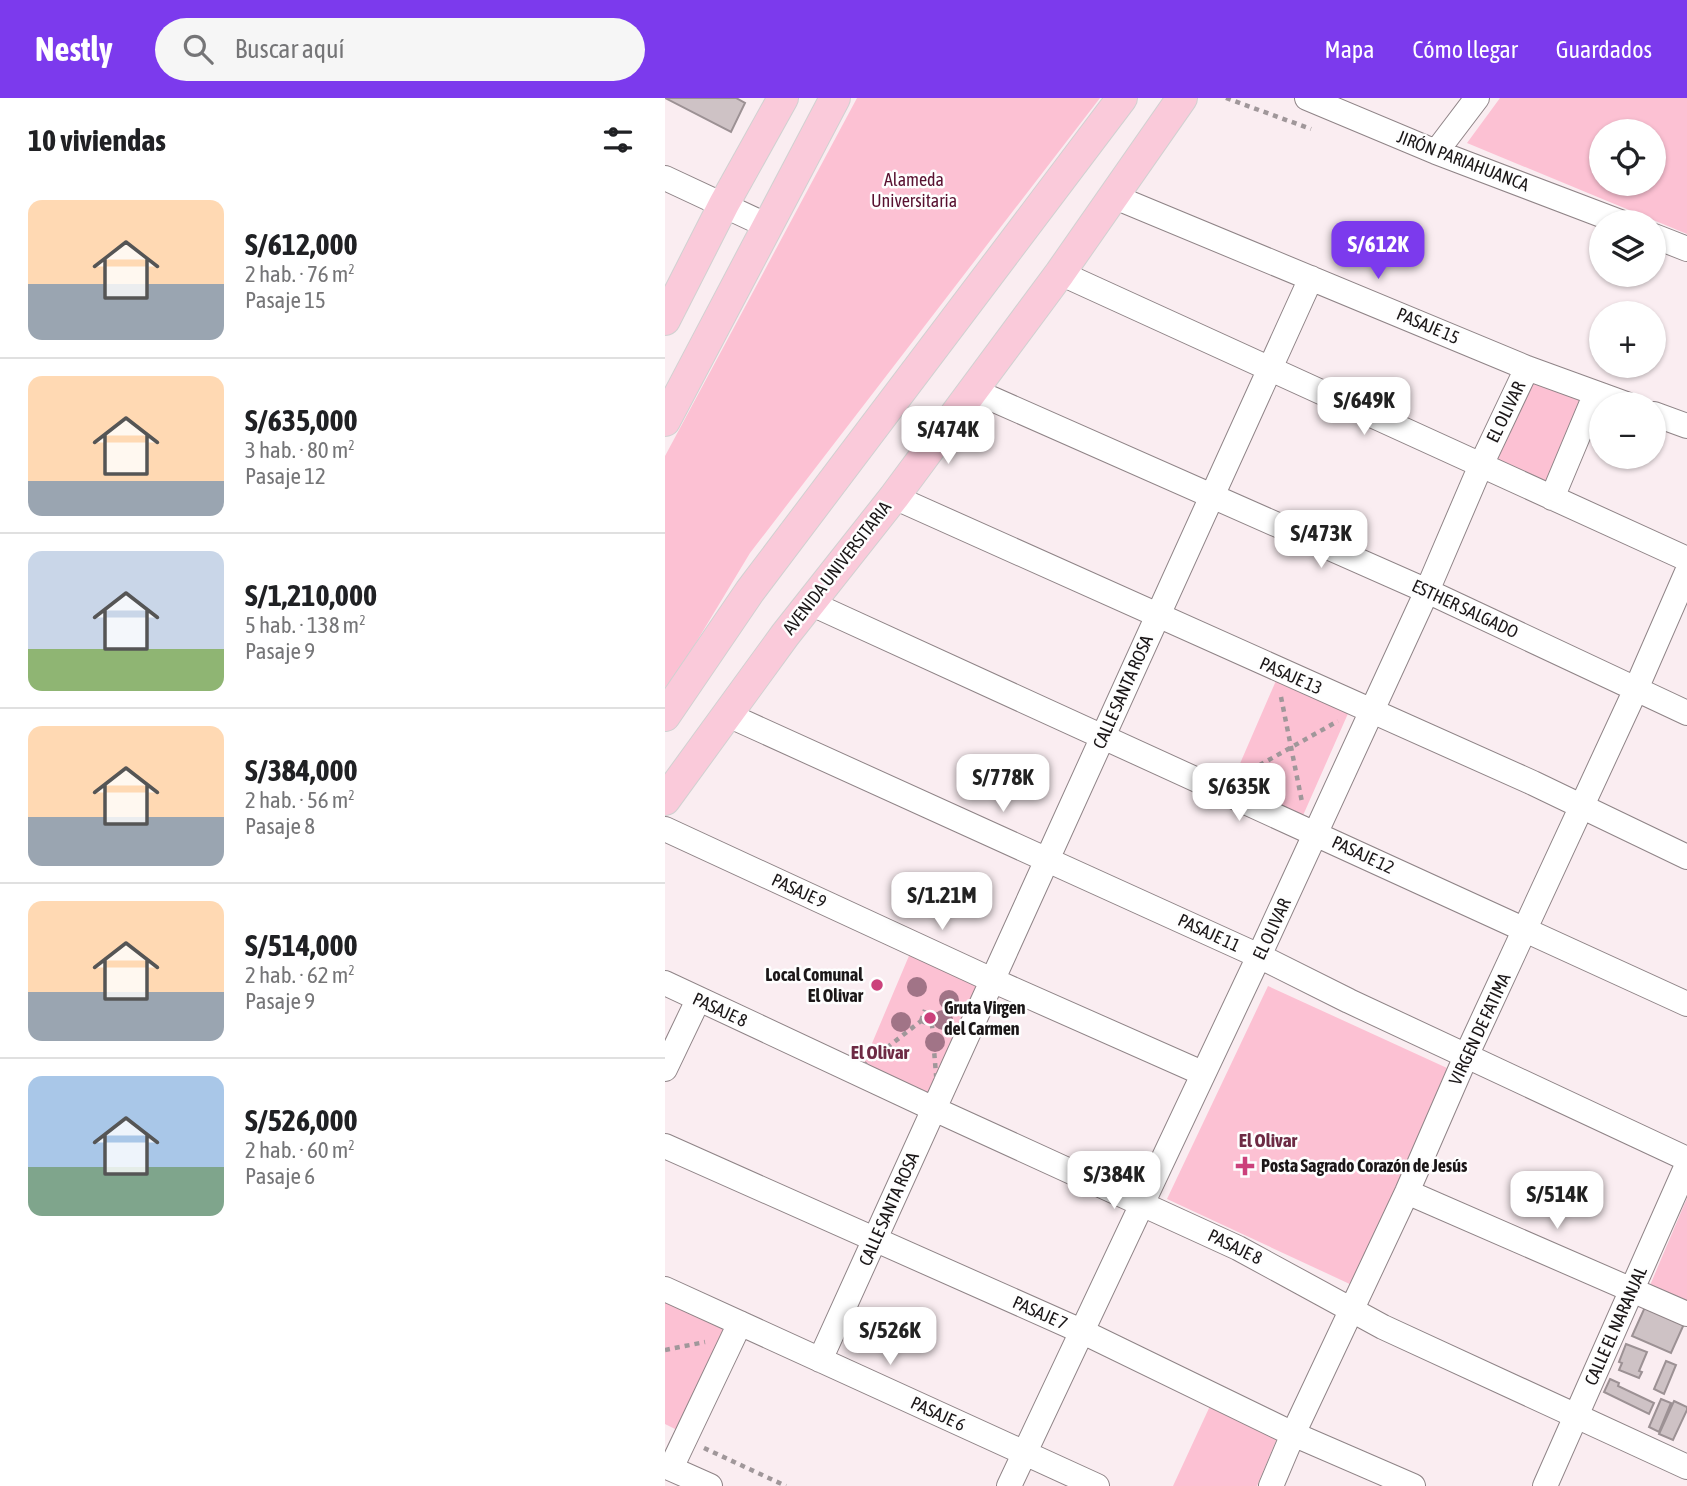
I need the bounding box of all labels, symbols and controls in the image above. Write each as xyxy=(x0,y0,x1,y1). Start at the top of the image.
search box xyxy=(155,18,645,81)
text: Nestly xyxy=(35,30,113,68)
icon: search xyxy=(179,30,217,68)
text: Buscar aquí xyxy=(235,34,345,64)
text: Mapa xyxy=(1325,36,1374,63)
text: Cómo llegar xyxy=(1412,36,1518,63)
text: Guardados xyxy=(1556,36,1652,63)
map controls xyxy=(1589,119,1666,469)
button: locate xyxy=(1589,119,1666,196)
icon: filters xyxy=(599,121,637,159)
text: 10 viviendas xyxy=(28,123,166,157)
street label: JIRÓN PARIAHUANCA xyxy=(1394,126,1532,195)
park label: Alameda Universitaria xyxy=(871,169,957,211)
button: layers xyxy=(1589,210,1666,287)
pin: S/612K xyxy=(1321,222,1435,281)
text: S/612,000 xyxy=(245,227,358,261)
icon: home xyxy=(84,228,168,312)
text: S/612K xyxy=(1347,231,1409,257)
text: 2 hab. · 76 m² xyxy=(245,261,355,287)
text: Pasaje 15 xyxy=(245,287,326,313)
button: + xyxy=(1589,301,1666,378)
street label: PASAJE 15 xyxy=(1394,303,1463,348)
pin: S/649K xyxy=(1307,378,1421,437)
street label: EL OLIVAR xyxy=(1482,378,1529,446)
text: S/649K xyxy=(1333,387,1395,413)
button: − xyxy=(1589,392,1666,469)
text: S/635,000 xyxy=(245,403,358,437)
icon: home xyxy=(84,404,168,488)
pin: S/474K xyxy=(891,406,1005,466)
text: S/474K xyxy=(917,416,979,442)
text: 3 hab. · 80 m² xyxy=(245,437,355,463)
text: Pasaje 12 xyxy=(245,463,326,489)
street label: AVENIDA UNIVERSITARIA xyxy=(778,497,895,639)
pin: S/473K xyxy=(1264,510,1378,570)
text: S/473K xyxy=(1290,520,1352,546)
street label: ESTHER SALGADO xyxy=(1409,575,1522,642)
text: S/1,210,000 xyxy=(245,578,377,612)
icon: home xyxy=(84,579,168,663)
text: 5 hab. · 138 m² xyxy=(245,612,366,638)
street label: CALLE SANTA ROSA xyxy=(1088,632,1157,752)
text: Pasaje 9 xyxy=(245,638,315,664)
street label: PASAJE 13 xyxy=(1257,653,1326,699)
text: S/384,000 xyxy=(245,753,358,787)
icon: home xyxy=(84,754,168,838)
pin: S/778K xyxy=(946,754,1060,814)
text: S/778K xyxy=(972,764,1034,790)
pin: S/635K xyxy=(1182,764,1296,823)
text: S/635K xyxy=(1208,773,1270,799)
text: 2 hab. · 56 m² xyxy=(245,787,355,813)
text: Pasaje 8 xyxy=(245,813,315,839)
street label: PASAJE 12 xyxy=(1329,831,1398,878)
street label: PASAJE 9 xyxy=(769,869,830,912)
pin: S/1.21M xyxy=(877,872,1007,932)
text: S/1.21M xyxy=(907,882,977,908)
street label: EL OLIVAR xyxy=(1248,895,1295,963)
street label: PASAJE 11 xyxy=(1175,909,1244,956)
text: S/514,000 xyxy=(245,928,358,962)
icon: home xyxy=(84,929,168,1013)
text: 2 hab. · 62 m² xyxy=(245,962,355,988)
place label: Local Comunal El Olivar xyxy=(765,964,864,1006)
street label: VIRGEN DE FATIMA xyxy=(1444,969,1515,1088)
marker: Local Comunal El Olivar xyxy=(869,977,885,993)
text: Pasaje 9 xyxy=(245,988,315,1014)
street label: PASAJE 8 xyxy=(690,988,751,1031)
place label: Gruta Virgen del Carmen xyxy=(944,997,1026,1039)
marker: Gruta Virgen del Carmen xyxy=(922,1010,938,1026)
district label: El Olivar xyxy=(851,1041,910,1063)
text: S/526,000 xyxy=(245,1103,358,1137)
icon: home xyxy=(84,1104,168,1188)
district label: El Olivar xyxy=(1239,1129,1298,1151)
text: 2 hab. · 60 m² xyxy=(245,1137,355,1163)
street label: CALLE SANTA ROSA xyxy=(854,1149,923,1269)
pin: S/384K xyxy=(1057,1152,1171,1211)
place label: Posta Sagrado Corazón de Jesús xyxy=(1261,1155,1468,1176)
marker: Posta Sagrado Corazón de Jesús xyxy=(1235,1156,1255,1176)
text: S/384K xyxy=(1083,1161,1145,1187)
text: Pasaje 6 xyxy=(245,1163,315,1189)
pin: S/514K xyxy=(1500,1172,1614,1231)
text: S/514K xyxy=(1526,1181,1588,1207)
street label: PASAJE 8 xyxy=(1205,1224,1266,1269)
street label: CALLE EL NARANJAL xyxy=(1580,1263,1651,1388)
street label: PASAJE 7 xyxy=(1010,1291,1071,1334)
pin: S/526K xyxy=(833,1308,947,1367)
text: S/526K xyxy=(859,1317,921,1343)
street label: PASAJE 6 xyxy=(908,1392,969,1435)

